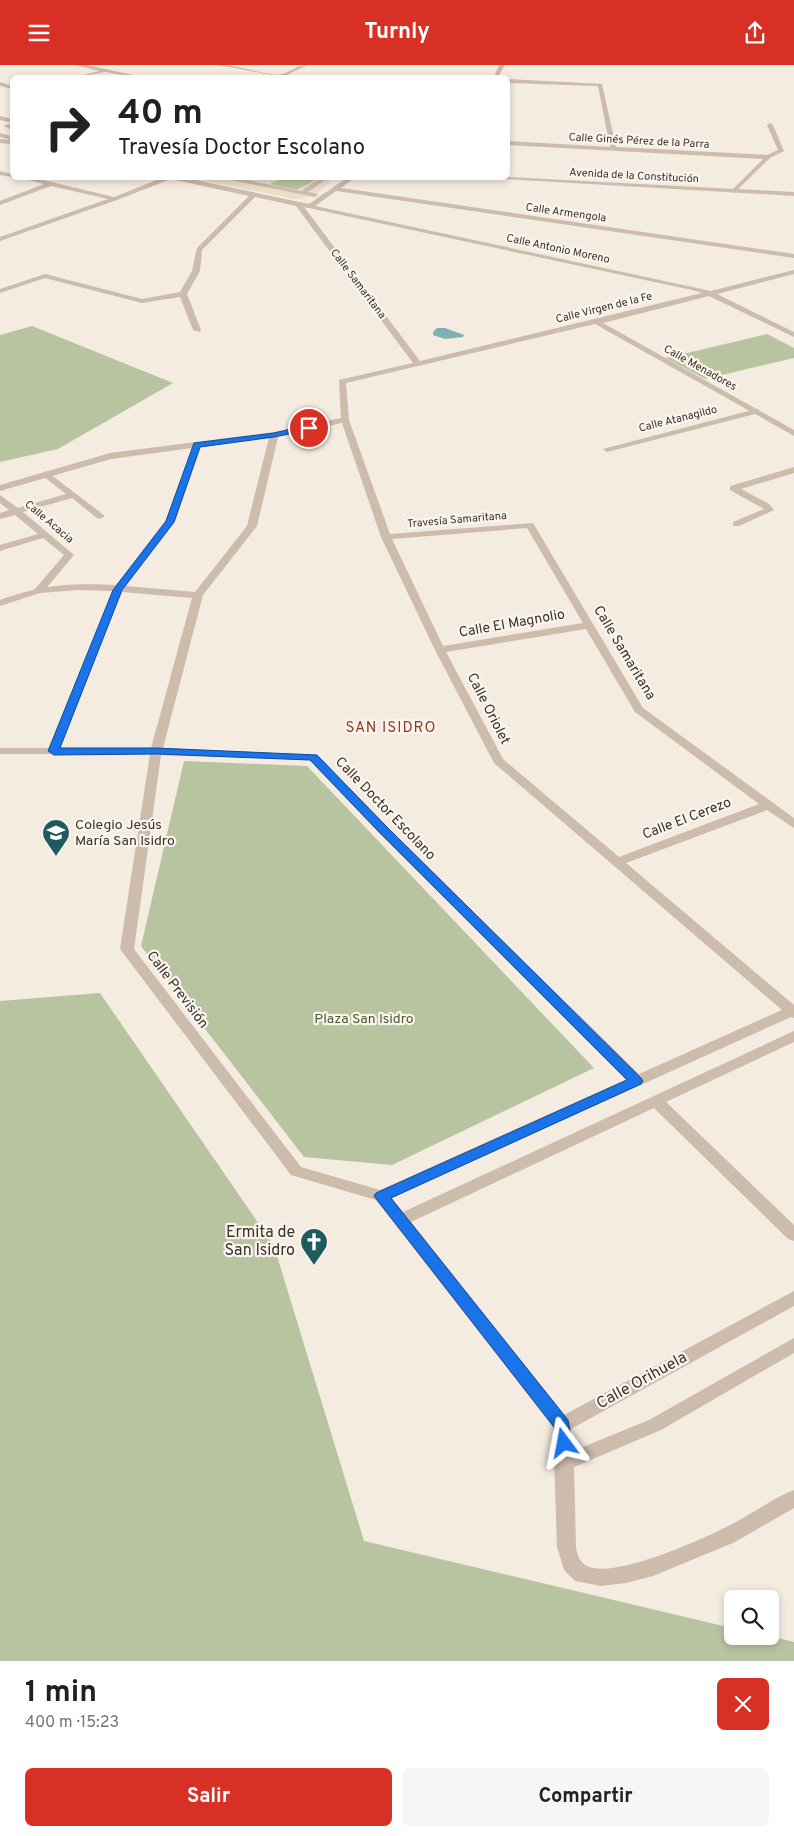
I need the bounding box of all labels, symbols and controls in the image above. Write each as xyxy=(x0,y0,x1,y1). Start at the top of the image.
icon: menu xyxy=(25,19,53,47)
text: Turnly xyxy=(364,19,430,46)
icon: share xyxy=(741,19,769,47)
text: 40 m xyxy=(118,92,203,136)
icon: right xyxy=(35,95,100,160)
street label: Calle Ginés Pérez de la Parra xyxy=(568,130,710,152)
text: Travesía Doctor Escolano xyxy=(118,135,365,162)
street label: Avenida de la Constitución xyxy=(569,166,699,186)
street label: Calle Armengola xyxy=(525,200,607,226)
street label: Calle Antonio Moreno xyxy=(505,231,611,267)
street label: Calle Samaritana xyxy=(327,246,389,322)
street label: Calle Virgen de la Fe xyxy=(554,289,654,327)
street label: Calle Menadores xyxy=(661,342,739,394)
street label: Calle Atanagildo xyxy=(637,402,719,436)
pin xyxy=(288,407,330,449)
icon: arrive xyxy=(295,414,323,442)
street label: Calle Acacia xyxy=(22,498,76,547)
street label: Travesía Samaritana xyxy=(407,509,508,531)
street label: Calle Samaritana xyxy=(589,603,659,703)
street label: Calle El Magnolio xyxy=(458,606,566,642)
street label: Calle Oriolet xyxy=(463,670,513,748)
district label: SAN ISIDRO xyxy=(345,719,437,738)
street label: Calle Doctor Escolano xyxy=(331,754,439,864)
street label: Calle El Cerezo xyxy=(640,794,734,844)
place label: Colegio Jesús María San Isidro xyxy=(75,817,175,850)
school or university icon: Colegio Jesús María San Isidro xyxy=(41,818,71,857)
street label: Calle Previsión xyxy=(142,948,212,1032)
park label: Plaza San Isidro xyxy=(314,1011,414,1028)
place label: Ermita de San Isidro xyxy=(225,1223,295,1261)
church icon: Ermita de San Isidro xyxy=(299,1227,329,1266)
street label: Calle Orihuela xyxy=(593,1348,691,1414)
position arrow xyxy=(537,1416,589,1468)
map controls xyxy=(724,1590,779,1645)
button: search xyxy=(724,1590,779,1645)
text: 1 min xyxy=(25,1675,97,1712)
button: close xyxy=(717,1678,769,1730)
text: 400 m · 15:23 xyxy=(25,1713,119,1733)
button: Salir xyxy=(25,1768,392,1826)
button: Compartir xyxy=(402,1768,769,1826)

